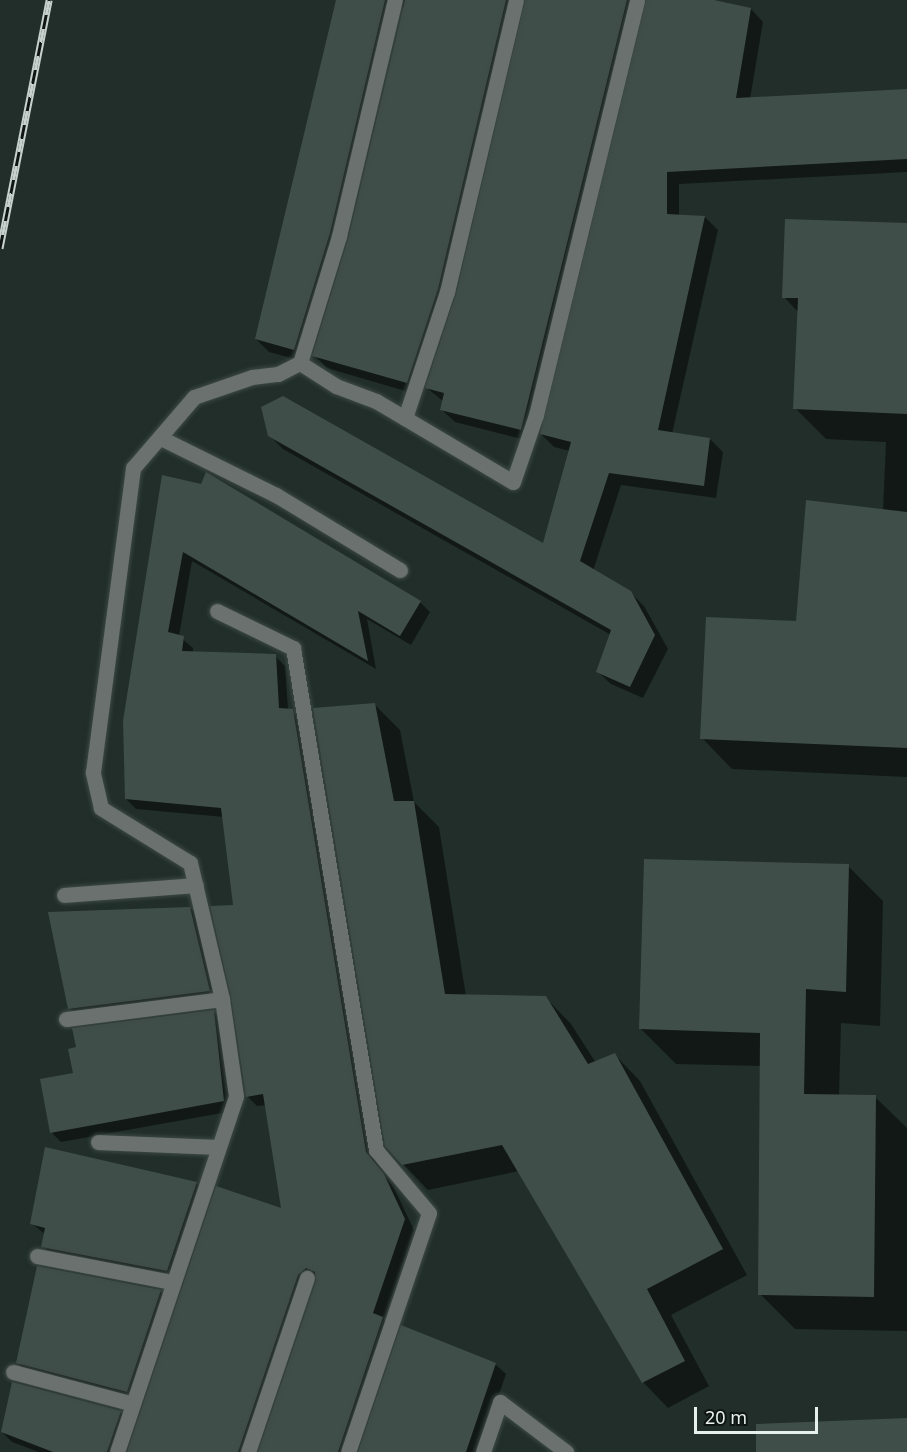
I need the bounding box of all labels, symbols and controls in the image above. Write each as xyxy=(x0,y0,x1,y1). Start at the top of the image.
scale bar xyxy=(697,1395,822,1433)
text: 20 m xyxy=(705,1405,747,1429)

